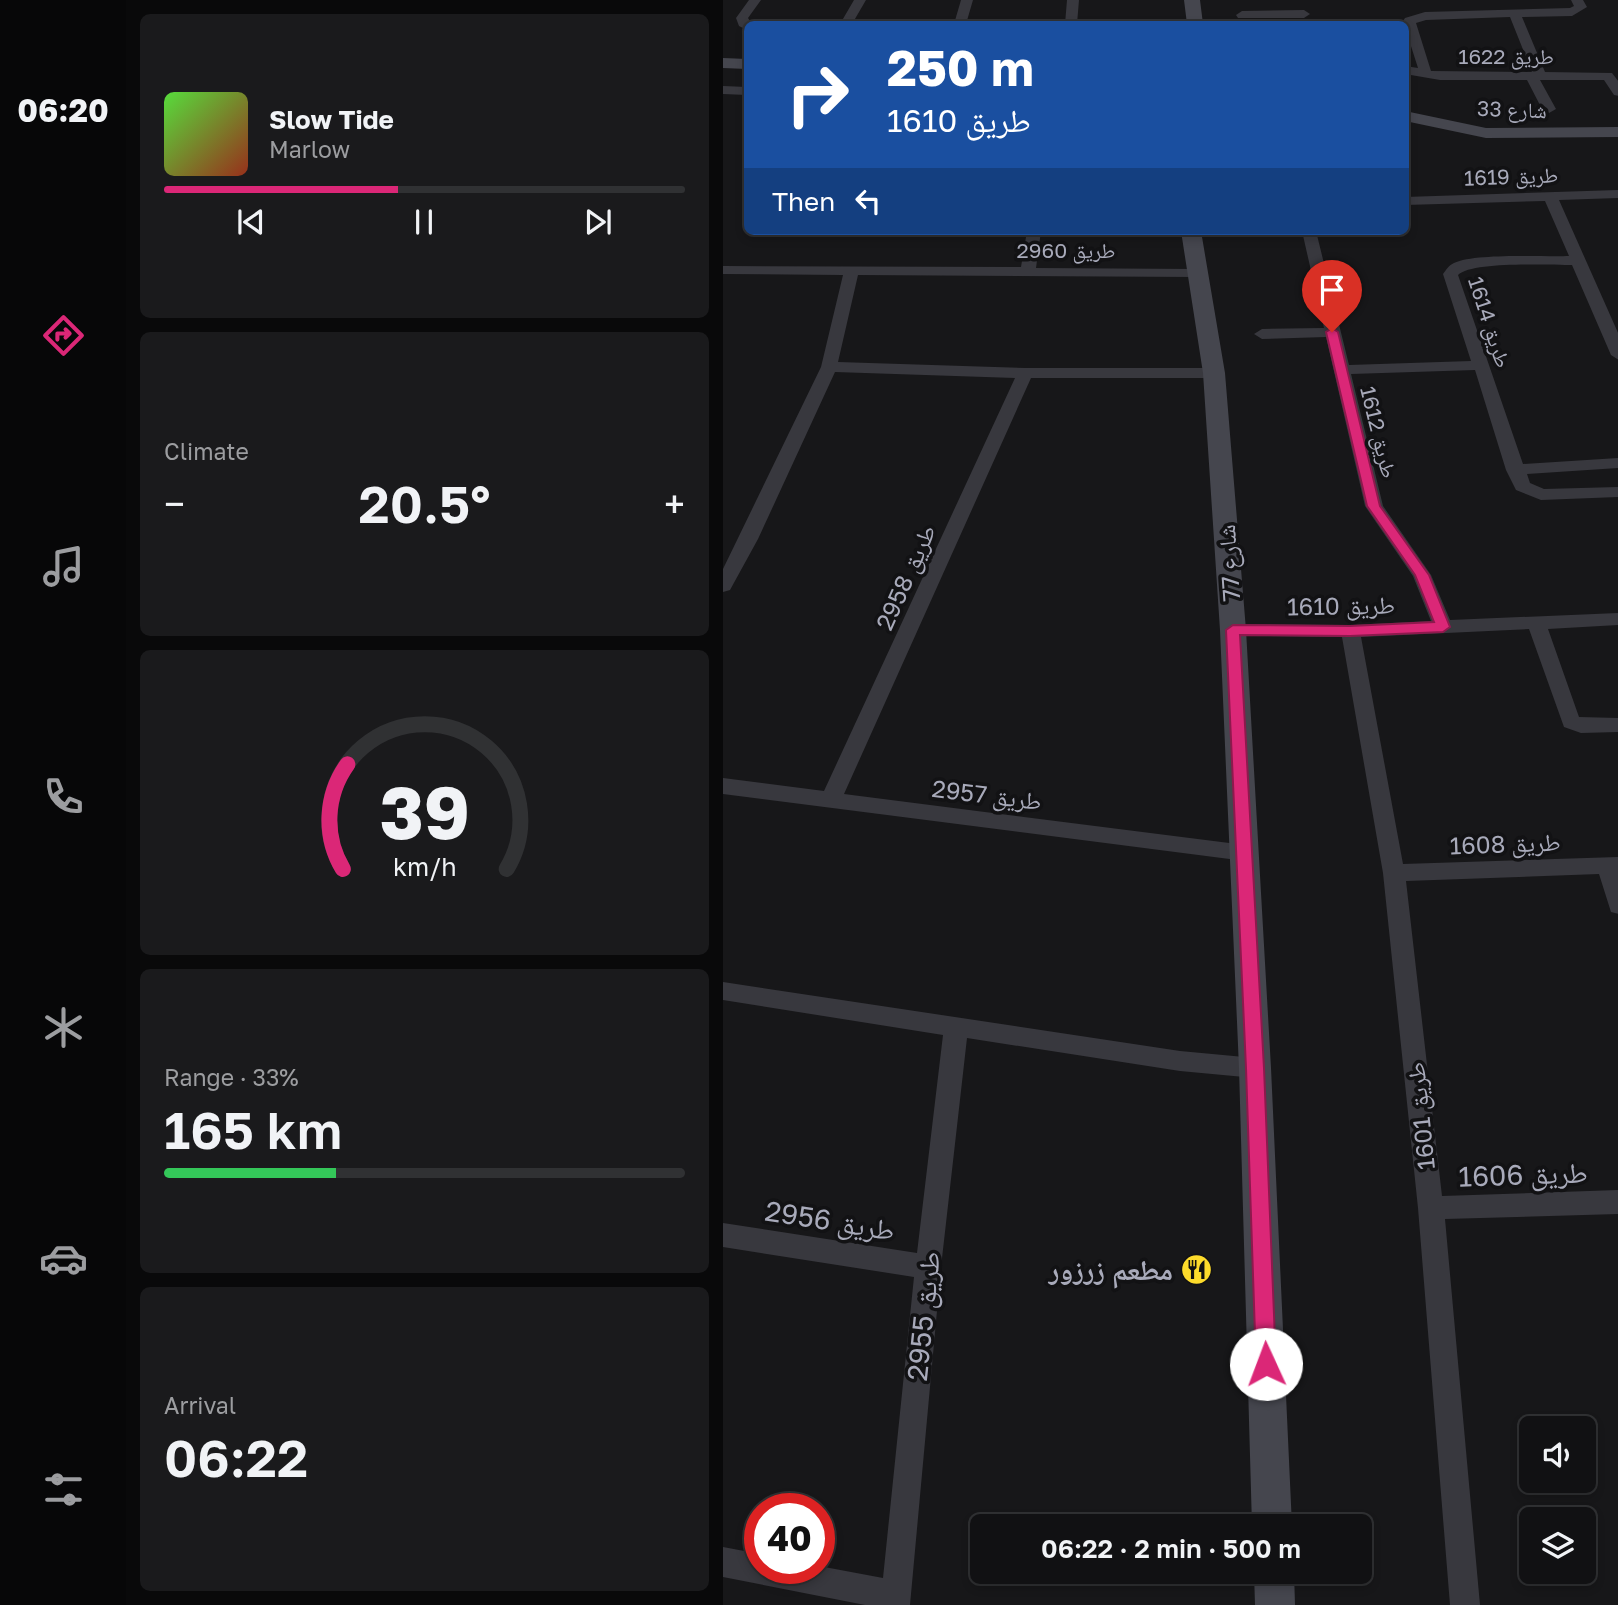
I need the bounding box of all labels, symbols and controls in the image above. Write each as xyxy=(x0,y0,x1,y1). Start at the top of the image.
text: 250 m xyxy=(887,38,1034,97)
street label: طريق 1622 xyxy=(1458,43,1554,70)
icon: right xyxy=(772,49,863,140)
text: 06:20 xyxy=(17,91,109,129)
street label: شارع 33 xyxy=(1477,95,1547,124)
text: طريق 1610 xyxy=(887,101,1031,139)
text: Slow Tide xyxy=(269,104,394,135)
text: Marlow xyxy=(269,135,350,163)
street label: طريق 1619 xyxy=(1464,161,1558,192)
icon: left xyxy=(849,182,887,220)
text: Then xyxy=(772,186,835,217)
icon: previous xyxy=(232,203,270,241)
icon: pause xyxy=(405,203,443,241)
icon: next xyxy=(579,203,617,241)
street label: طريق 2960 xyxy=(1017,237,1115,264)
pin xyxy=(1302,260,1362,332)
icon: arrive xyxy=(1313,271,1351,309)
street label: طريق 1614 xyxy=(1462,273,1517,371)
icon: directions xyxy=(39,311,88,360)
street label: طريق 1612 xyxy=(1354,383,1403,481)
text: Climate xyxy=(164,437,249,465)
text: 20.5° xyxy=(359,472,490,534)
text: − xyxy=(164,481,185,526)
text: + xyxy=(664,481,685,526)
street label: طريق 2958 xyxy=(869,520,942,635)
street label: شارع 77 xyxy=(1211,523,1247,602)
icon: music xyxy=(39,542,88,591)
street label: طريق 1610 xyxy=(1287,590,1395,621)
text: 39 xyxy=(379,768,470,855)
icon: phone xyxy=(39,772,88,821)
street label: طريق 2957 xyxy=(930,773,1043,816)
street label: طريق 1608 xyxy=(1449,827,1561,860)
text: km/h xyxy=(393,850,456,881)
icon: climate xyxy=(39,1003,88,1052)
street label: طريق 1601 xyxy=(1400,1061,1441,1171)
text: Range · 33% xyxy=(164,1063,299,1091)
text: 165 km xyxy=(164,1098,342,1160)
street label: طريق 1606 xyxy=(1458,1155,1588,1195)
street label: طريق 2956 xyxy=(763,1193,897,1248)
icon: car xyxy=(39,1234,88,1283)
street label: طريق 2955 xyxy=(900,1250,948,1383)
restaurant icon: مطعم زرزور xyxy=(1179,1252,1213,1286)
place label: مطعم زرزور xyxy=(1048,1253,1173,1289)
position arrow xyxy=(1229,1327,1303,1401)
text: Arrival xyxy=(164,1391,236,1419)
map controls xyxy=(1519,1416,1596,1584)
button: sound xyxy=(1519,1416,1596,1493)
text: 06:22 xyxy=(164,1426,308,1488)
icon: filters xyxy=(39,1465,88,1514)
speed limit sign: 40 xyxy=(744,1493,835,1584)
button: layers xyxy=(1519,1507,1596,1584)
text: 06:22 · 2 min · 500 m xyxy=(1041,1533,1301,1564)

